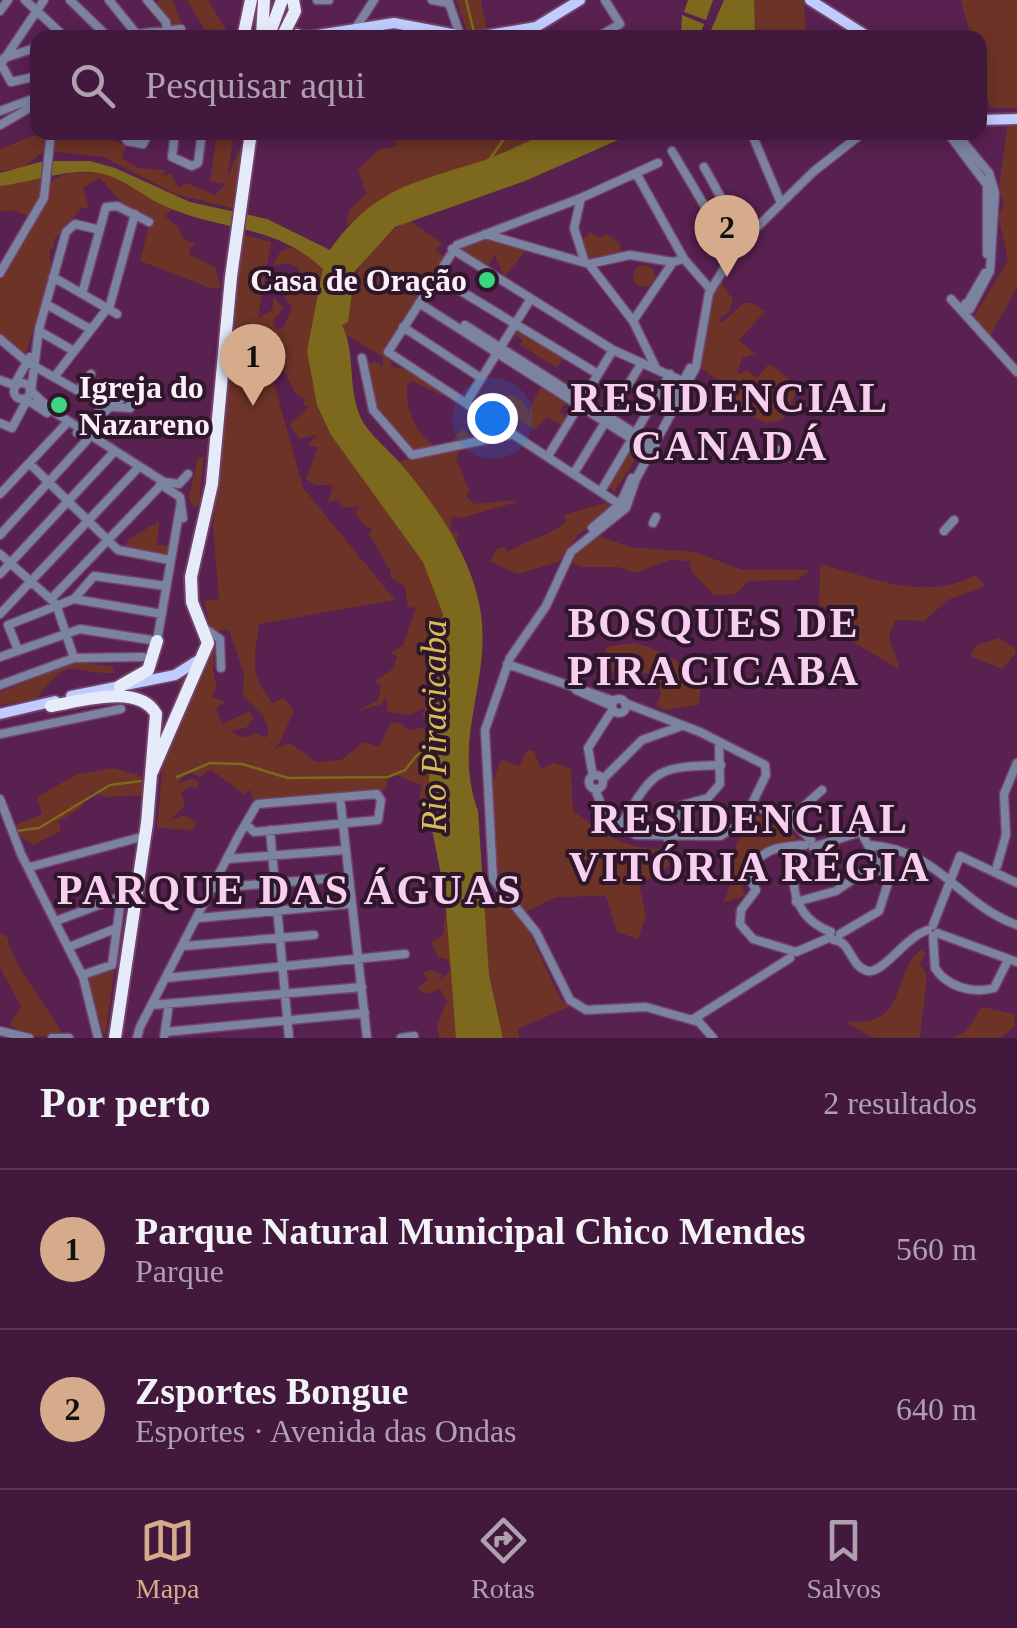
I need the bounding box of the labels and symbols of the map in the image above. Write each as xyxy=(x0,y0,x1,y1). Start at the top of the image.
pin: 2 xyxy=(694,194,760,277)
place label: Casa de Oração xyxy=(250,262,467,298)
marker: Casa de Oração xyxy=(476,269,498,291)
pin: 1 xyxy=(220,324,286,406)
place label: Igreja do Nazareno xyxy=(79,369,210,442)
district label: RESIDENCIAL CANADÁ xyxy=(570,375,890,469)
your location xyxy=(467,393,518,444)
marker: Igreja do Nazareno xyxy=(48,394,70,416)
district label: BOSQUES DE PIRACICABA xyxy=(567,600,861,694)
water label: Rio Piracicaba xyxy=(415,620,454,833)
district label: RESIDENCIAL VITÓRIA RÉGIA xyxy=(569,796,931,890)
district label: PARQUE DAS ÁGUAS xyxy=(57,867,523,913)

